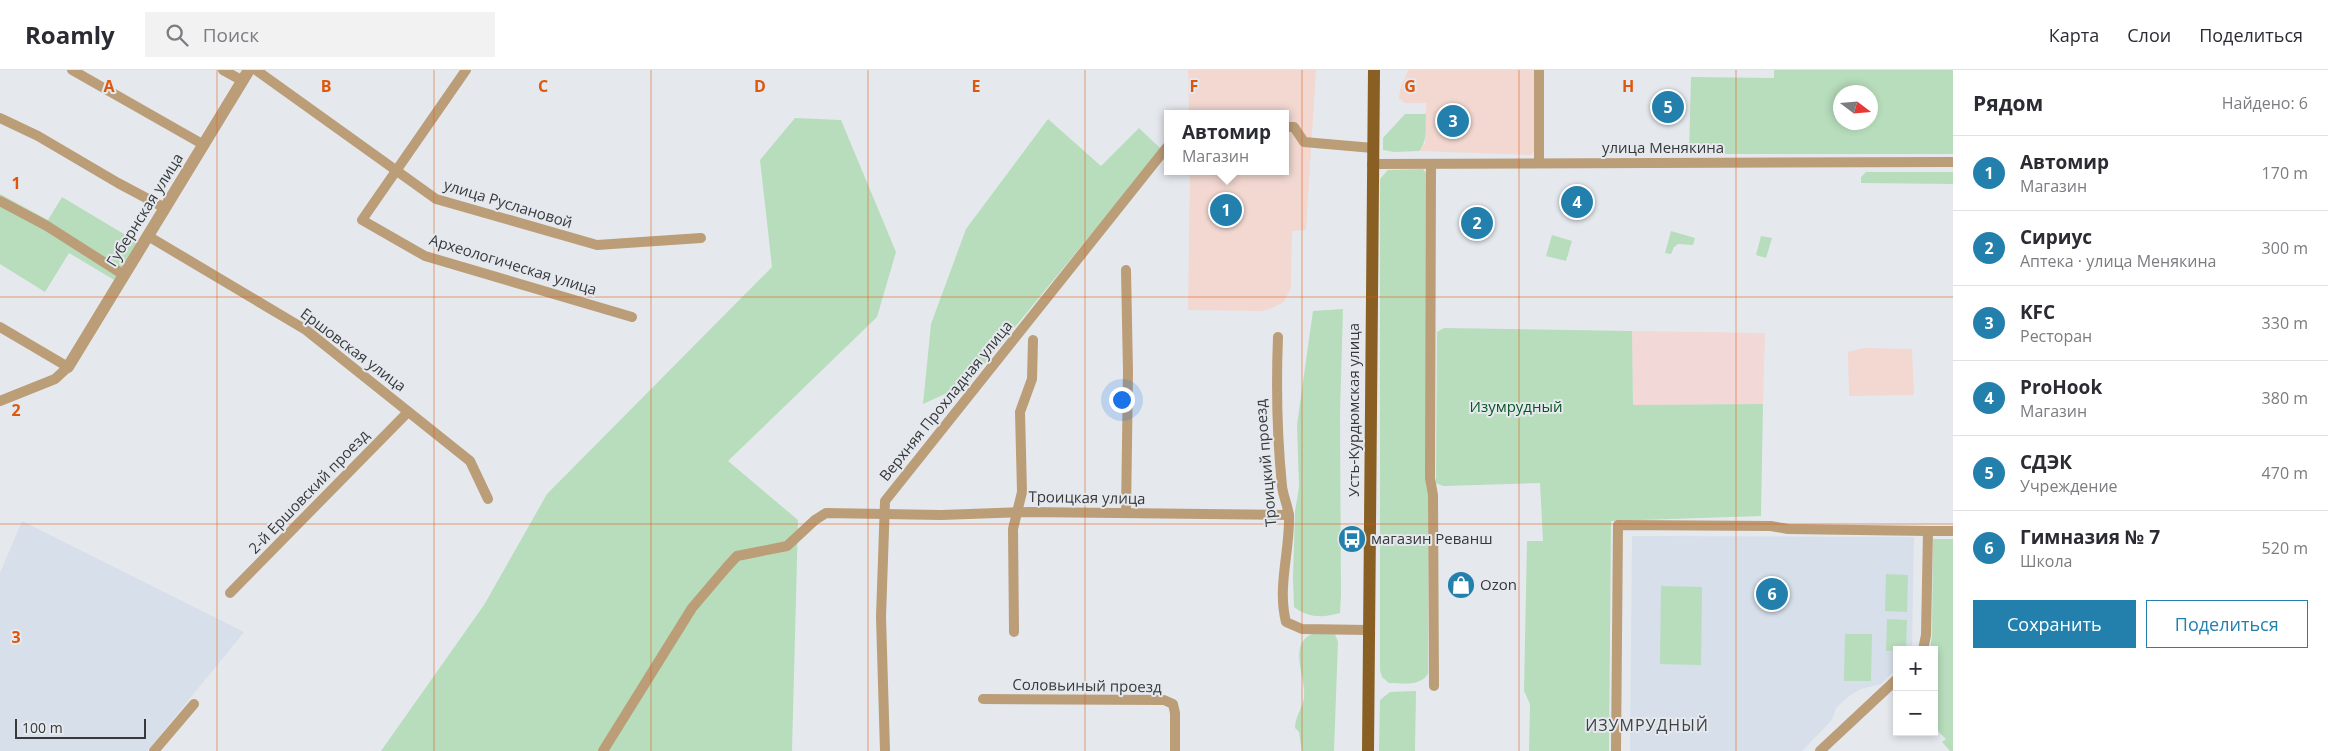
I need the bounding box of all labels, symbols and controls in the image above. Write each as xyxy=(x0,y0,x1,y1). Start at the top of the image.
search box xyxy=(145,12,495,57)
text: Roamly xyxy=(25,18,115,51)
icon: search xyxy=(163,21,191,49)
text: Поиск xyxy=(203,22,259,48)
text: Карта xyxy=(2049,23,2099,47)
text: Слои xyxy=(2127,23,2171,47)
text: Поделиться xyxy=(2199,23,2303,47)
text: A xyxy=(103,75,115,97)
text: B xyxy=(321,75,331,97)
text: C xyxy=(538,75,548,97)
text: D xyxy=(754,75,766,97)
text: E xyxy=(972,75,981,97)
text: F xyxy=(1190,75,1198,97)
text: G xyxy=(1404,75,1416,97)
text: H xyxy=(1622,75,1634,97)
north arrow xyxy=(1833,85,1878,130)
pin: 5 xyxy=(1652,88,1684,126)
text: Рядом xyxy=(1973,89,2043,117)
text: Найдено: 6 xyxy=(2222,92,2308,114)
pin: 3 xyxy=(1437,102,1469,140)
popup xyxy=(1164,110,1289,175)
text: Автомир xyxy=(1182,119,1271,145)
street label: улица Менякина xyxy=(1602,137,1724,157)
text: Магазин xyxy=(1182,145,1249,167)
street label: Губернская улица xyxy=(101,149,187,270)
text: Автомир xyxy=(2020,149,2109,175)
text: 1 xyxy=(1984,162,1994,184)
text: 170 m xyxy=(2262,162,2308,184)
text: 1 xyxy=(11,172,21,194)
street label: улица Руслановой xyxy=(441,174,575,232)
text: Магазин xyxy=(2020,175,2087,197)
pin: 4 xyxy=(1561,183,1593,221)
pin: 1 xyxy=(1210,191,1242,229)
pin: 2 xyxy=(1461,204,1493,242)
text: Сириус xyxy=(2020,224,2092,250)
street label: Археологическая улица xyxy=(427,229,599,299)
text: 2 xyxy=(1984,237,1994,259)
text: 300 m xyxy=(2262,237,2308,259)
text: Аптека · улица Менякина xyxy=(2020,250,2216,272)
text: KFC xyxy=(2020,299,2055,325)
street label: Ершовская улица xyxy=(297,303,410,396)
text: 3 xyxy=(1984,312,1994,334)
text: 330 m xyxy=(2262,312,2308,334)
street label: Верхняя Прохладная улица xyxy=(874,316,1016,485)
street label: Усть-Курдюмская улица xyxy=(1343,323,1363,497)
text: Ресторан xyxy=(2020,325,2092,347)
text: ProHook xyxy=(2020,374,2102,400)
your location xyxy=(1109,387,1135,413)
text: 4 xyxy=(1984,387,1994,409)
text: 380 m xyxy=(2262,387,2308,409)
park label: Изумрудный xyxy=(1469,396,1563,416)
street label: Троицкий проезд xyxy=(1249,398,1281,528)
text: 2 xyxy=(11,399,21,421)
text: Магазин xyxy=(2020,400,2087,422)
street label: 2-й Ершовский проезд xyxy=(244,425,373,558)
text: СДЭК xyxy=(2020,449,2072,475)
text: 5 xyxy=(1984,462,1994,484)
text: 470 m xyxy=(2262,462,2308,484)
text: Учреждение xyxy=(2020,475,2118,497)
street label: Троицкая улица xyxy=(1028,486,1146,508)
bus stop icon: магазин Реванш xyxy=(1337,524,1367,554)
text: Гимназия № 7 xyxy=(2020,524,2160,550)
place label: магазин Реванш xyxy=(1371,528,1493,548)
text: 6 xyxy=(1984,537,1994,559)
text: 520 m xyxy=(2262,537,2308,559)
text: Школа xyxy=(2020,550,2072,572)
shop icon: Ozon xyxy=(1446,570,1476,600)
place label: Ozon xyxy=(1480,574,1517,594)
pin: 6 xyxy=(1756,575,1788,613)
button: Сохранить xyxy=(1973,600,2136,648)
button: Поделиться xyxy=(2146,600,2308,648)
text: 3 xyxy=(11,626,21,648)
map controls xyxy=(1893,646,1938,736)
button: + xyxy=(1893,646,1938,691)
street label: Соловьиный проезд xyxy=(1012,674,1162,696)
button: − xyxy=(1893,691,1938,736)
district label: ИЗУМРУДНЫЙ xyxy=(1585,714,1709,736)
scale bar xyxy=(15,716,146,739)
text: 100 m xyxy=(22,718,63,737)

